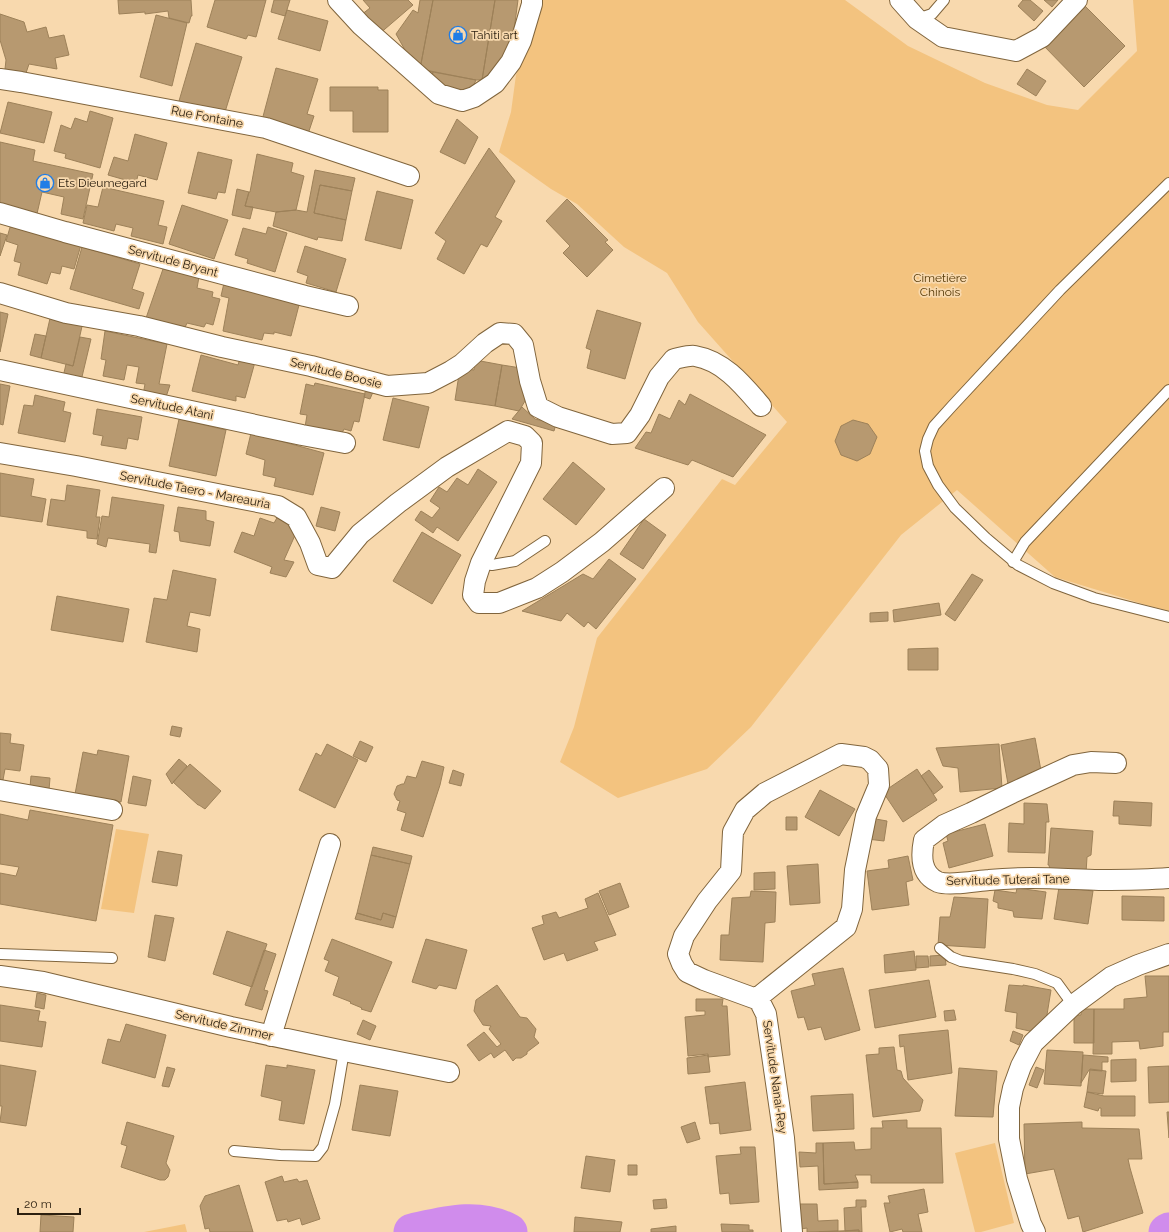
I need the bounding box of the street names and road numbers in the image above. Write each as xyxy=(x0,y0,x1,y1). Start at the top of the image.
street label: Rue Fontaine xyxy=(170,103,244,131)
street label: Servitude Bryant xyxy=(127,242,219,280)
street label: Servitude Boosie xyxy=(289,355,383,391)
street label: Servitude Atani xyxy=(129,391,215,423)
street label: Servitude Taero - Mareauria xyxy=(119,469,271,511)
street label: Servitude Tuterai Tane xyxy=(946,872,1070,888)
street label: Servitude Zimmer xyxy=(174,1007,275,1043)
street label: Servitude Nanai-Rey xyxy=(760,1019,790,1135)

